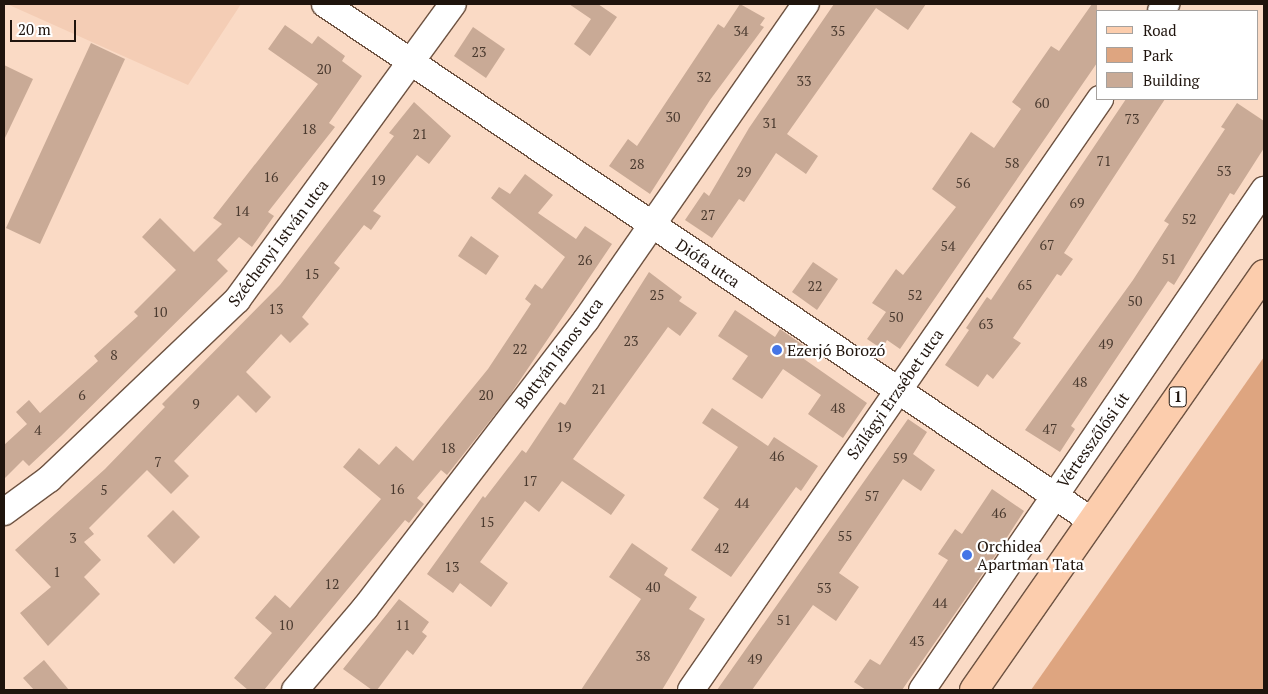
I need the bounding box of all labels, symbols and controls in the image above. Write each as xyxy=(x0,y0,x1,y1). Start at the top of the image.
scale bar xyxy=(12,10,79,42)
legend xyxy=(1096,10,1258,100)
text: 20 m xyxy=(18,19,51,39)
text: Road xyxy=(1143,20,1176,40)
house number: 34 xyxy=(734,23,748,39)
house number: 35 xyxy=(831,23,845,39)
house number: 23 xyxy=(472,44,486,60)
text: Park xyxy=(1143,45,1173,65)
house number: 20 xyxy=(317,61,331,77)
house number: 32 xyxy=(697,69,711,85)
text: Building xyxy=(1143,70,1200,90)
house number: 33 xyxy=(797,73,811,89)
house number: 60 xyxy=(1035,95,1049,111)
house number: 30 xyxy=(666,109,680,125)
house number: 73 xyxy=(1125,111,1139,127)
house number: 31 xyxy=(763,115,777,131)
house number: 18 xyxy=(302,121,316,137)
house number: 21 xyxy=(413,126,427,142)
house number: 71 xyxy=(1097,153,1111,169)
house number: 58 xyxy=(1005,155,1019,171)
house number: 28 xyxy=(630,156,644,172)
house number: 53 xyxy=(1217,163,1231,179)
house number: 29 xyxy=(737,164,751,180)
house number: 16 xyxy=(264,169,278,185)
house number: 19 xyxy=(371,172,385,188)
house number: 56 xyxy=(956,175,970,191)
street label: Széchenyi István utca xyxy=(224,176,332,310)
house number: 69 xyxy=(1070,195,1084,211)
house number: 14 xyxy=(235,203,249,219)
house number: 27 xyxy=(701,207,715,223)
house number: 52 xyxy=(1182,211,1196,227)
street label: Diófa utca xyxy=(672,235,744,291)
house number: 67 xyxy=(1040,237,1054,253)
house number: 54 xyxy=(941,238,955,254)
house number: 51 xyxy=(1162,251,1176,267)
house number: 26 xyxy=(578,252,592,268)
house number: 15 xyxy=(305,266,319,282)
house number: 65 xyxy=(1018,277,1032,293)
house number: 22 xyxy=(808,278,822,294)
house number: 25 xyxy=(650,287,664,303)
house number: 52 xyxy=(908,287,922,303)
house number: 50 xyxy=(1128,293,1142,309)
street label: Bottyán János utca xyxy=(511,294,607,412)
house number: 13 xyxy=(269,301,283,317)
house number: 10 xyxy=(153,304,167,320)
house number: 50 xyxy=(889,309,903,325)
house number: 63 xyxy=(979,316,993,332)
street label: Szilágyi Erzsébet utca xyxy=(843,325,947,463)
house number: 23 xyxy=(624,333,638,349)
house number: 49 xyxy=(1099,336,1113,352)
place label: Ezerjó Borozó xyxy=(787,340,885,360)
house number: 22 xyxy=(513,341,527,357)
marker: Ezerjó Borozó xyxy=(771,344,783,356)
house number: 8 xyxy=(110,347,118,363)
house number: 48 xyxy=(1073,374,1087,390)
house number: 21 xyxy=(592,381,606,397)
road number: 1 xyxy=(1168,384,1188,410)
house number: 6 xyxy=(78,387,86,403)
house number: 20 xyxy=(479,387,493,403)
street label: Vértesszőlősi út xyxy=(1053,388,1133,492)
house number: 9 xyxy=(192,396,200,412)
house number: 48 xyxy=(831,400,845,416)
house number: 19 xyxy=(557,419,571,435)
house number: 47 xyxy=(1043,421,1057,437)
house number: 4 xyxy=(34,422,42,438)
house number: 18 xyxy=(441,440,455,456)
house number: 46 xyxy=(770,448,784,464)
house number: 59 xyxy=(893,450,907,466)
house number: 7 xyxy=(154,454,162,470)
house number: 17 xyxy=(523,473,537,489)
house number: 16 xyxy=(390,481,404,497)
house number: 5 xyxy=(100,482,108,498)
house number: 57 xyxy=(865,488,879,504)
house number: 44 xyxy=(735,495,749,511)
house number: 46 xyxy=(992,505,1006,521)
house number: 15 xyxy=(480,514,494,530)
house number: 55 xyxy=(838,528,852,544)
house number: 3 xyxy=(69,530,77,546)
place label: Orchidea Apartman Tata xyxy=(977,536,1084,574)
house number: 42 xyxy=(715,540,729,556)
marker: Orchidea Apartman Tata xyxy=(961,549,973,561)
house number: 13 xyxy=(445,559,459,575)
house number: 1 xyxy=(53,564,61,580)
house number: 12 xyxy=(325,576,339,592)
house number: 40 xyxy=(646,579,660,595)
house number: 53 xyxy=(817,580,831,596)
house number: 44 xyxy=(933,595,947,611)
house number: 51 xyxy=(777,612,791,628)
house number: 10 xyxy=(279,617,293,633)
house number: 11 xyxy=(396,617,410,633)
house number: 43 xyxy=(910,633,924,649)
house number: 38 xyxy=(636,648,650,664)
house number: 49 xyxy=(748,651,762,667)

